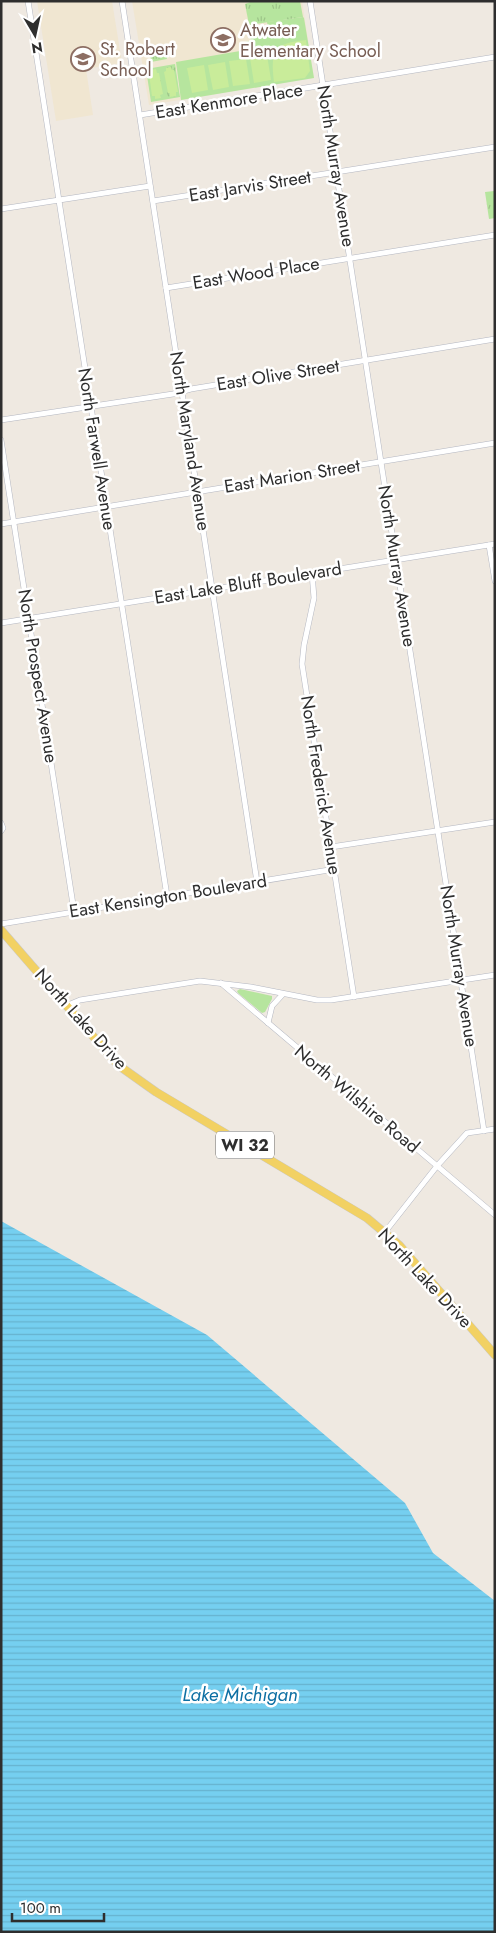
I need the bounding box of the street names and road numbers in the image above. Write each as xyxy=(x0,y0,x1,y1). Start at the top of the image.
street label: East Kenmore Place xyxy=(153,77,305,125)
street label: North Murray Avenue xyxy=(310,83,362,249)
street label: East Jarvis Street xyxy=(187,163,314,208)
street label: East Wood Place xyxy=(191,250,321,296)
street label: North Maryland Avenue xyxy=(163,350,217,532)
street label: East Olive Street xyxy=(215,352,342,398)
street label: North Farwell Avenue xyxy=(71,366,123,532)
street label: East Marion Street xyxy=(222,452,362,500)
street label: North Murray Avenue xyxy=(371,483,423,649)
street label: East Lake Bluff Boulevard xyxy=(152,555,344,611)
street label: North Prospect Avenue xyxy=(11,587,65,765)
street label: North Frederick Avenue xyxy=(294,693,348,877)
street label: East Kensington Boulevard xyxy=(67,868,269,924)
street label: North Murray Avenue xyxy=(433,883,485,1049)
street label: North Lake Drive xyxy=(28,963,134,1075)
street label: North Wilshire Road xyxy=(289,1039,425,1159)
road number: WI 32 xyxy=(216,1132,274,1158)
street label: North Lake Drive xyxy=(372,1222,478,1334)

